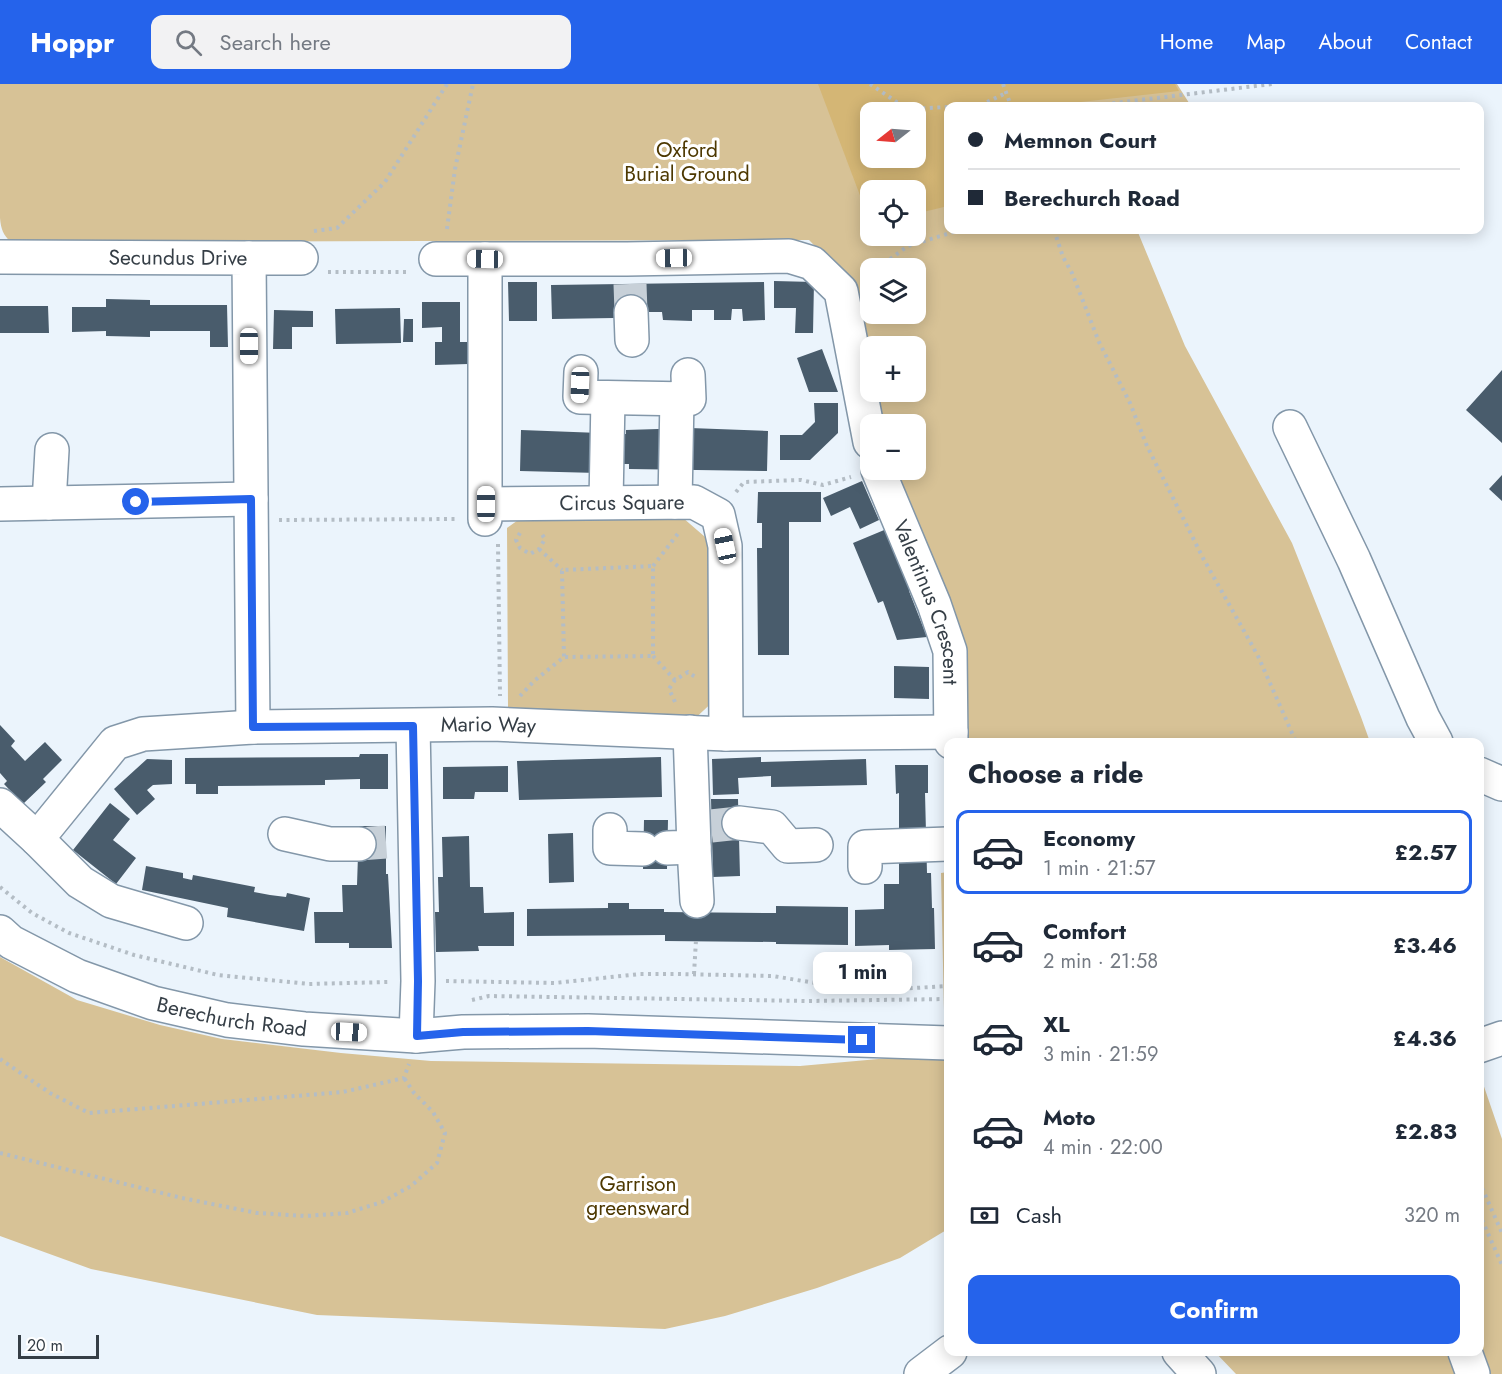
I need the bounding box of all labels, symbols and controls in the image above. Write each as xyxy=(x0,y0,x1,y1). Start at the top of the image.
search box xyxy=(151,15,571,69)
text: Hoppr xyxy=(30,22,115,63)
icon: search xyxy=(172,26,205,59)
text: Search here xyxy=(220,26,331,58)
text: Home xyxy=(1160,27,1213,57)
text: Map xyxy=(1246,27,1286,57)
text: About xyxy=(1319,27,1372,57)
text: Contact xyxy=(1405,27,1472,57)
north arrow xyxy=(860,102,926,168)
map controls xyxy=(860,102,926,480)
text: Memnon Court xyxy=(1004,124,1156,156)
park label: Oxford Burial Ground xyxy=(624,135,750,189)
button: locate xyxy=(860,180,926,246)
text: Berechurch Road xyxy=(1004,182,1180,214)
street label: Secundus Drive xyxy=(108,242,248,273)
car xyxy=(656,249,692,267)
car xyxy=(467,250,503,268)
button: layers xyxy=(860,258,926,324)
car xyxy=(240,328,258,364)
button: + xyxy=(860,336,926,402)
car xyxy=(570,367,590,403)
button: − xyxy=(860,414,926,480)
car xyxy=(477,486,495,522)
street label: Circus Square xyxy=(559,487,685,518)
route start xyxy=(122,488,149,515)
street label: Valentinus Crescent xyxy=(885,515,965,685)
car xyxy=(712,527,738,565)
street label: Mario Way xyxy=(440,709,537,741)
text: Choose a ride xyxy=(968,754,1143,793)
text: Economy xyxy=(1043,822,1135,854)
icon: car xyxy=(971,825,1025,879)
text: £2.57 xyxy=(1395,836,1457,868)
text: 1 min · 21:57 xyxy=(1043,854,1155,883)
text: Comfort xyxy=(1043,915,1126,947)
icon: car xyxy=(971,918,1025,972)
text: £3.46 xyxy=(1393,929,1457,961)
text: 2 min · 21:58 xyxy=(1043,947,1158,976)
callout: 1 min xyxy=(812,953,912,995)
text: 1 min xyxy=(838,958,887,987)
street label: Berechurch Road xyxy=(154,989,309,1044)
text: XL xyxy=(1043,1008,1070,1040)
icon: car xyxy=(971,1011,1025,1065)
car xyxy=(331,1022,367,1042)
text: £4.36 xyxy=(1393,1022,1457,1054)
route end xyxy=(848,1026,875,1053)
text: 3 min · 21:59 xyxy=(1043,1040,1158,1069)
text: Moto xyxy=(1043,1101,1096,1133)
icon: car xyxy=(971,1104,1025,1158)
text: £2.83 xyxy=(1395,1115,1457,1147)
text: 4 min · 22:00 xyxy=(1043,1133,1163,1162)
park label: Garrison greensward xyxy=(586,1169,690,1223)
icon: cash xyxy=(968,1199,1001,1232)
text: Cash xyxy=(1016,1199,1062,1231)
text: 320 m xyxy=(1404,1201,1460,1230)
button: Confirm xyxy=(968,1275,1460,1344)
scale bar xyxy=(18,1332,99,1360)
text: 20 m xyxy=(27,1334,63,1357)

